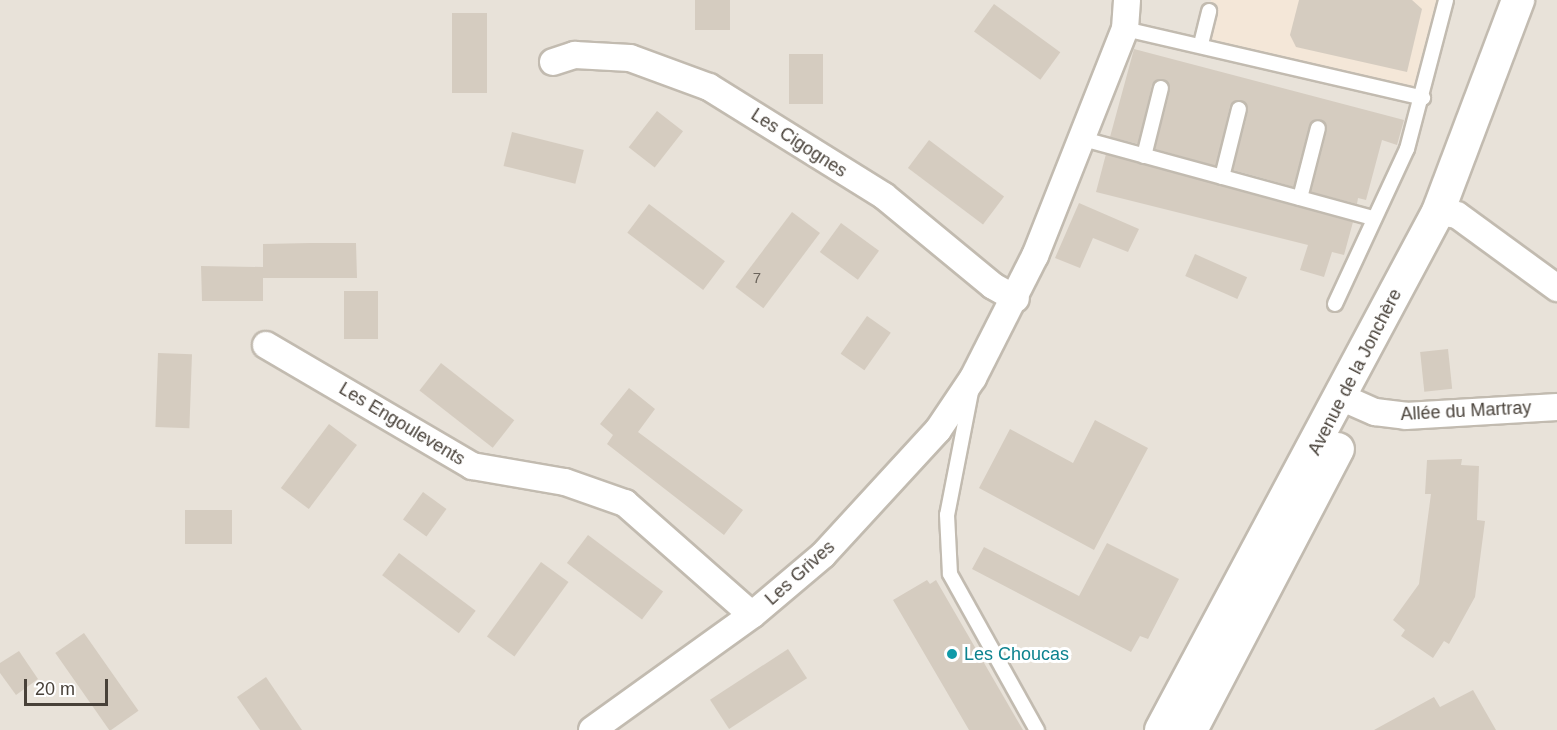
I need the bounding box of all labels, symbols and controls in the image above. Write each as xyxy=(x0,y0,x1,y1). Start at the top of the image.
street label: Les Cigognes xyxy=(747,104,851,182)
house number: 7 xyxy=(753,269,761,287)
street label: Avenue de la Jonchère xyxy=(1304,285,1406,459)
street label: Les Engoulevents xyxy=(335,378,469,470)
street label: Allée du Martray xyxy=(1400,397,1532,425)
street label: Les Grives xyxy=(761,536,839,610)
place label: Les Choucas xyxy=(964,643,1069,665)
marker: Les Choucas xyxy=(945,647,959,661)
scale bar xyxy=(27,667,111,705)
text: 20 m xyxy=(35,679,75,699)

